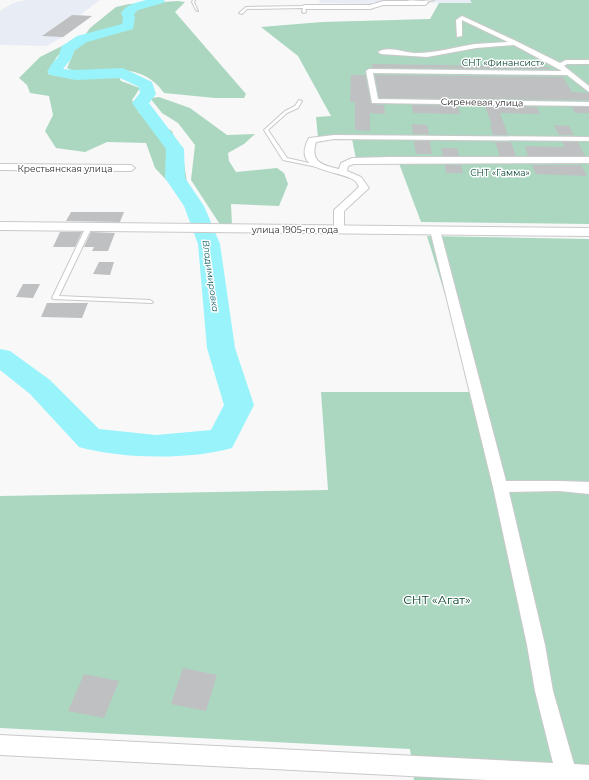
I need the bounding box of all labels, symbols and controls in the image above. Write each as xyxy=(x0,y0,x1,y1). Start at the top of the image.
park label: СНТ «Финансист» xyxy=(462,57,544,68)
street label: Сиреневая улица xyxy=(441,96,523,108)
street label: Крестьянская улица xyxy=(18,163,112,174)
park label: СНТ «Гамма» xyxy=(470,167,530,178)
street label: улица 1905-го года xyxy=(251,224,338,235)
water label: Владимировка xyxy=(200,239,222,313)
park label: СНТ «Агат» xyxy=(403,592,471,607)

